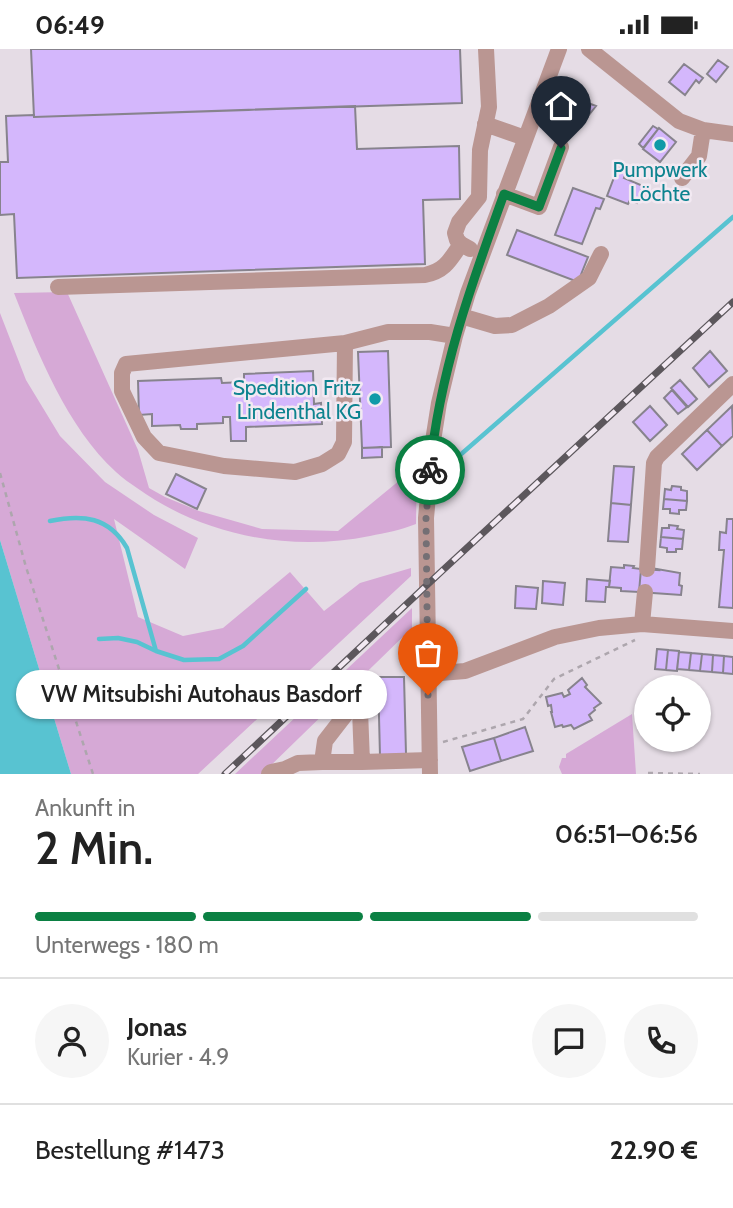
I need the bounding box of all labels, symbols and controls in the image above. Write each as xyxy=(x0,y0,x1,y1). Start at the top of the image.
text: 06:49 xyxy=(35,9,105,41)
pin xyxy=(531,76,591,148)
icon: home xyxy=(542,87,580,125)
marker: Pumpwerk Löchte xyxy=(652,137,668,153)
place label: Pumpwerk Löchte xyxy=(613,157,708,206)
place label: Spedition Fritz Lindenthal KG xyxy=(233,375,361,424)
marker: Spedition Fritz Lindenthal KG xyxy=(367,391,383,407)
courier xyxy=(395,435,465,505)
icon: bike xyxy=(411,451,449,489)
pin xyxy=(398,623,458,695)
icon: bag xyxy=(409,634,447,672)
callout: VW Mitsubishi Autohaus Basdorf xyxy=(15,671,386,719)
map controls xyxy=(634,675,711,752)
button: locate xyxy=(634,675,711,752)
text: VW Mitsubishi Autohaus Basdorf xyxy=(41,680,362,708)
text: Ankunft in xyxy=(35,794,135,822)
text: 06:51–06:56 xyxy=(555,818,698,850)
text: 2 Min. xyxy=(35,820,153,876)
text: Unterwegs · 180 m xyxy=(35,931,219,959)
button: person xyxy=(35,1004,109,1078)
button: chat xyxy=(532,1004,606,1078)
button: phone xyxy=(624,1004,698,1078)
text: Jonas xyxy=(127,1011,187,1043)
text: Kurier · 4.9 xyxy=(127,1043,229,1071)
text: Bestellung #1473 xyxy=(35,1134,225,1166)
text: 22.90 € xyxy=(610,1134,698,1166)

